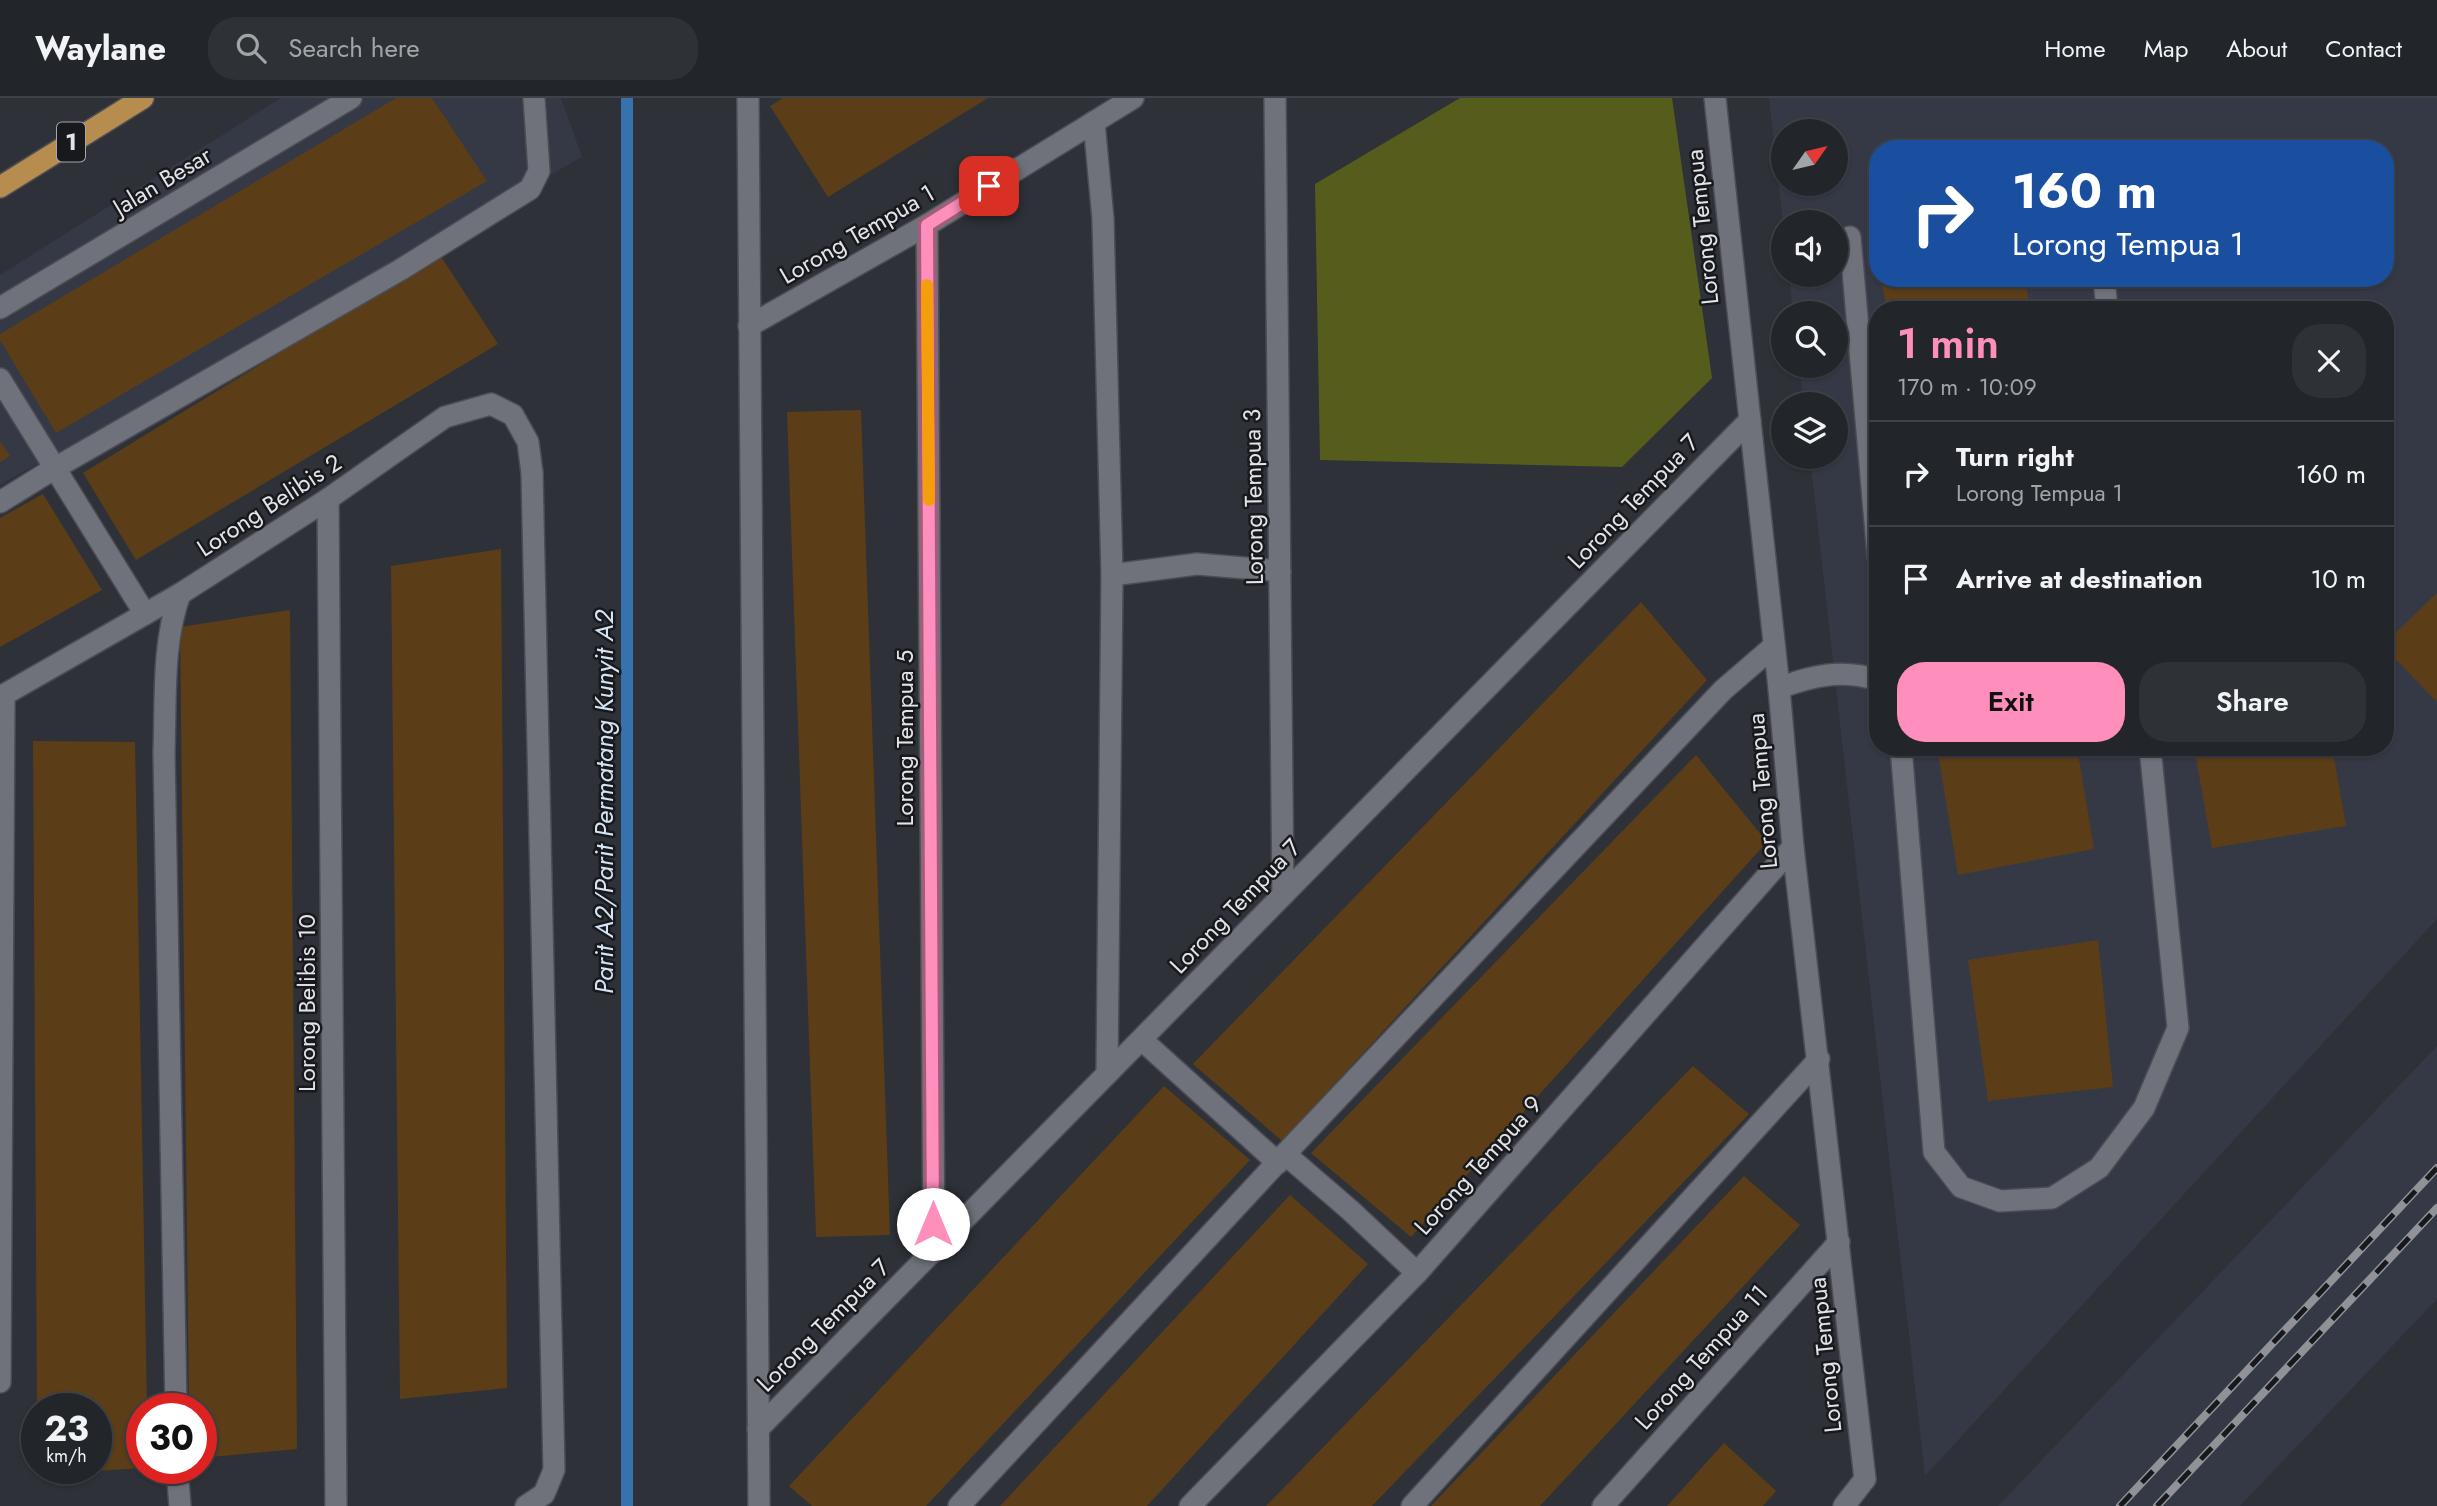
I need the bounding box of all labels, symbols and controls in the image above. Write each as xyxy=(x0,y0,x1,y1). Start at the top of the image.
search box xyxy=(208,17,698,80)
text: Waylane xyxy=(35,25,166,72)
icon: search xyxy=(232,29,270,67)
text: Search here xyxy=(288,29,420,67)
text: Home xyxy=(2044,31,2106,66)
text: Map xyxy=(2144,31,2188,66)
text: About xyxy=(2226,31,2287,66)
text: Contact xyxy=(2325,31,2402,66)
north arrow xyxy=(1771,119,1848,196)
map controls xyxy=(1771,119,1848,469)
road number: 1 xyxy=(57,122,85,162)
street label: Jalan Besar xyxy=(104,137,219,226)
street label: Lorong Tempua xyxy=(1676,148,1728,306)
pin xyxy=(959,156,1019,216)
text: 160 m xyxy=(2012,156,2157,226)
icon: arrive xyxy=(970,167,1008,205)
icon: right xyxy=(1897,168,1988,259)
street label: Lorong Tempua 1 xyxy=(773,175,941,293)
button: sound xyxy=(1771,210,1848,287)
text: Lorong Tempua 1 xyxy=(2012,221,2244,267)
button: search xyxy=(1771,301,1848,378)
text: 1 min xyxy=(1897,313,1999,374)
button: close xyxy=(2292,324,2366,398)
text: 170 m · 10:09 xyxy=(1897,370,2037,404)
button: layers xyxy=(1771,392,1848,469)
street label: Lorong Tempua 3 xyxy=(1234,409,1272,585)
street label: Lorong Tempua 7 xyxy=(1559,425,1707,576)
text: Turn right xyxy=(1956,438,2074,476)
street label: Lorong Belibis 2 xyxy=(190,445,348,565)
icon: right xyxy=(1897,455,1935,493)
text: 160 m xyxy=(2296,455,2366,493)
text: Lorong Tempua 1 xyxy=(1956,476,2123,510)
icon: arrive xyxy=(1897,560,1935,598)
text: Arrive at destination xyxy=(1956,560,2203,598)
text: 10 m xyxy=(2311,560,2366,598)
water label: Parit A2/Parit Permatang Kunyit A2 xyxy=(585,609,623,994)
street label: Lorong Tempua 5 xyxy=(887,650,922,826)
button: Exit xyxy=(1897,662,2125,742)
button: Share xyxy=(2139,662,2366,742)
street label: Lorong Tempua xyxy=(1738,712,1786,870)
street label: Lorong Tempua 7 xyxy=(1161,830,1309,981)
street label: Lorong Belibis 10 xyxy=(289,914,324,1092)
street label: Lorong Tempua 9 xyxy=(1406,1087,1550,1243)
position arrow xyxy=(896,1187,970,1261)
street label: Lorong Tempua 7 xyxy=(748,1250,898,1400)
street label: Lorong Tempua xyxy=(1799,1276,1851,1434)
street label: Lorong Tempua 11 xyxy=(1626,1277,1776,1437)
speed limit sign: 30 xyxy=(126,1393,217,1484)
text: 23 xyxy=(44,1404,89,1454)
text: km/h xyxy=(46,1443,87,1469)

